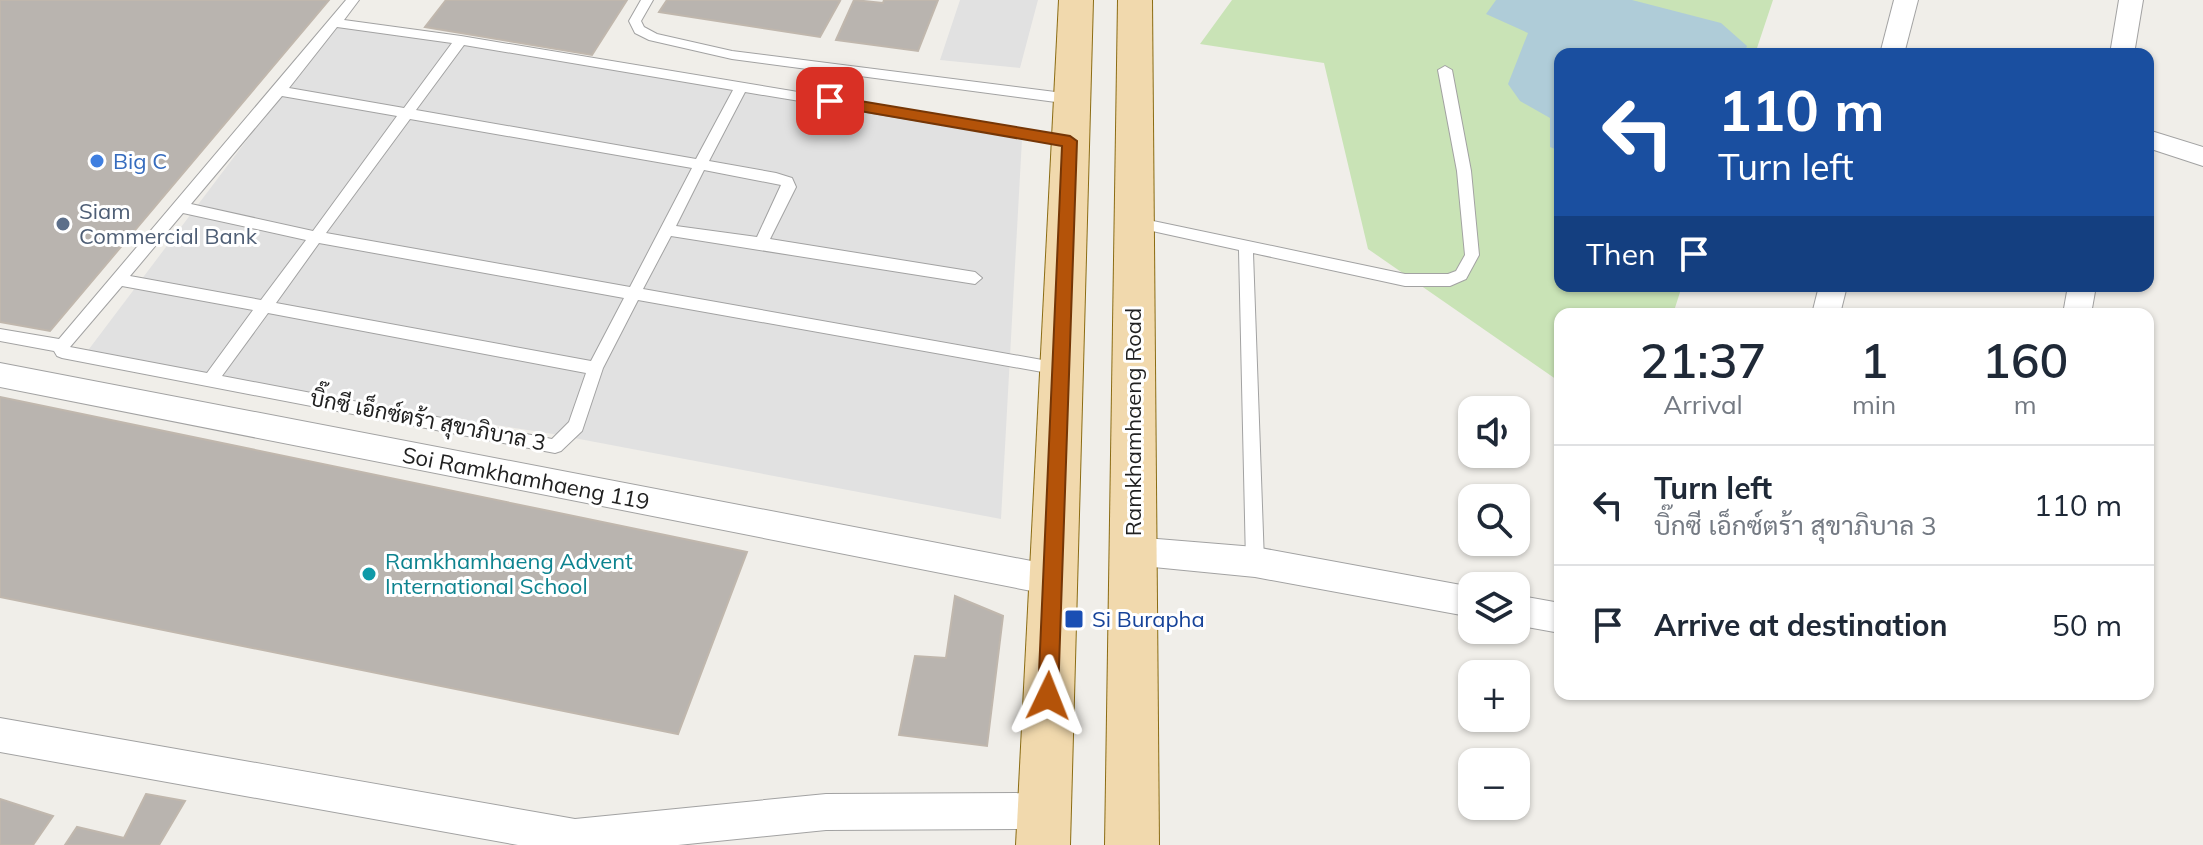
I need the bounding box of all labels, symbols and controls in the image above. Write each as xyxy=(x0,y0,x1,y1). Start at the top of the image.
pin xyxy=(796,67,864,135)
text: 110 m xyxy=(1718,75,1885,145)
icon: arrive xyxy=(808,79,852,123)
icon: left xyxy=(1586,80,1690,184)
text: Turn left xyxy=(1718,144,1854,189)
place label: Big C xyxy=(113,147,167,175)
marker: Big C xyxy=(88,152,106,170)
place label: Siam Commercial Bank xyxy=(79,197,258,250)
marker: Siam Commercial Bank xyxy=(54,215,72,233)
icon: arrive xyxy=(1672,232,1716,276)
text: Then xyxy=(1586,235,1656,273)
street label: Ramkhamhaeng Road xyxy=(1119,308,1147,536)
text: 21:37 xyxy=(1640,330,1766,390)
text: 1 xyxy=(1860,330,1888,390)
text: 160 xyxy=(1982,330,2068,390)
street label: บิ๊กซี เอ็กซ์ตร้า สุขาภิบาล 3 xyxy=(308,380,549,459)
text: Arrival xyxy=(1663,388,1743,421)
text: min xyxy=(1852,388,1896,421)
text: m xyxy=(2014,388,2037,421)
map controls xyxy=(1458,396,1530,820)
button: sound xyxy=(1458,396,1530,468)
street label: Soi Ramkhamhaeng 119 xyxy=(400,440,652,516)
text: Turn left xyxy=(1654,469,1772,507)
icon: left xyxy=(1586,483,1630,527)
button: search xyxy=(1458,484,1530,556)
text: 110 m xyxy=(2034,486,2122,524)
text: บิ๊กซี เอ็กซ์ตร้า สุขาภิบาล 3 xyxy=(1654,509,1937,542)
place label: Ramkhamhaeng Advent International School xyxy=(385,547,633,600)
marker: Ramkhamhaeng Advent International School xyxy=(360,565,378,583)
button: layers xyxy=(1458,572,1530,644)
icon: arrive xyxy=(1586,603,1630,647)
place label: Si Burapha xyxy=(1092,605,1205,633)
text: Arrive at destination xyxy=(1654,606,1948,644)
text: 50 m xyxy=(2052,606,2122,644)
marker: Si Burapha xyxy=(1063,608,1085,630)
position arrow xyxy=(1006,654,1090,738)
button: + xyxy=(1458,660,1530,732)
button: − xyxy=(1458,748,1530,820)

